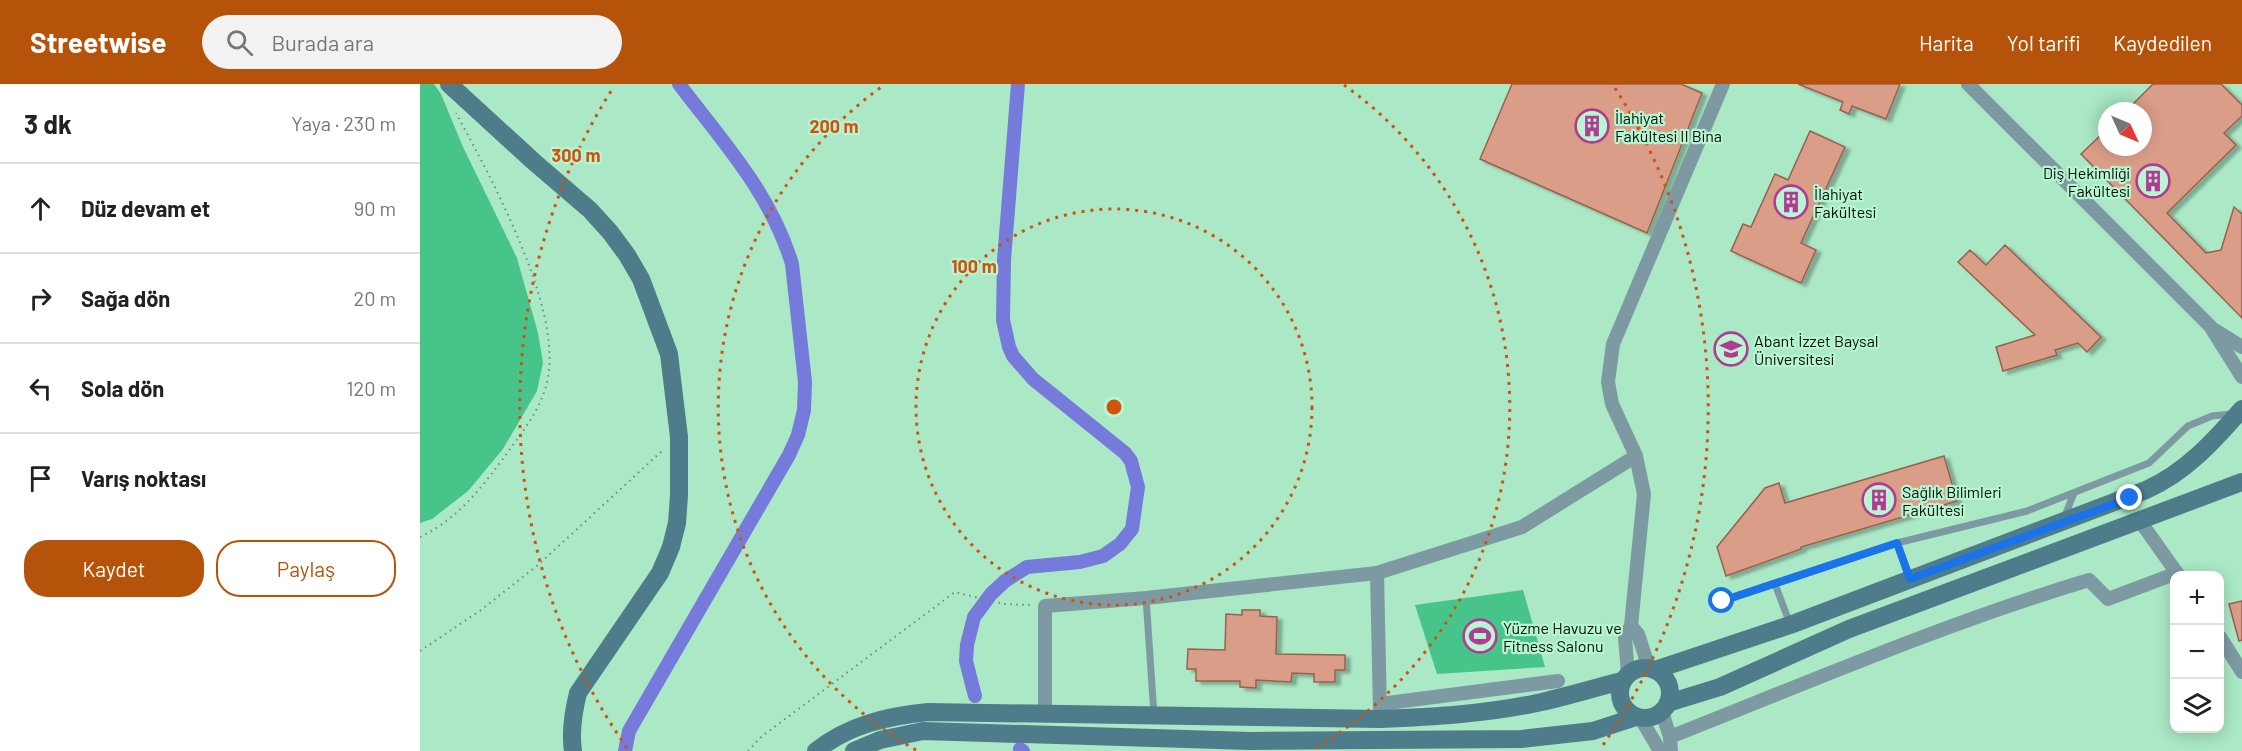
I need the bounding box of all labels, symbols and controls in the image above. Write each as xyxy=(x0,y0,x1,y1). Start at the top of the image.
search box xyxy=(202,15,622,69)
text: Streetwise xyxy=(30,25,166,59)
icon: search xyxy=(223,26,256,59)
text: Burada ara xyxy=(271,29,374,55)
text: Harita xyxy=(1919,30,1974,55)
text: Yol tarifi xyxy=(2007,30,2080,55)
text: Kaydedilen xyxy=(2113,30,2212,55)
north arrow xyxy=(2098,102,2152,156)
text: 3 dk xyxy=(24,108,72,139)
building icon: İlahiyat Fakültesi II Bina xyxy=(1574,108,1610,144)
place label: İlahiyat Fakültesi II Bina xyxy=(1615,108,1722,145)
text: Yaya · 230 m xyxy=(291,111,396,135)
text: 200 m xyxy=(809,115,859,137)
text: 300 m xyxy=(552,144,600,166)
place label: Diş Hekimliği Fakültesi xyxy=(2043,163,2130,200)
building icon: Diş Hekimliği Fakültesi xyxy=(2135,163,2171,199)
building icon: İlahiyat Fakültesi xyxy=(1773,184,1809,220)
place label: İlahiyat Fakültesi xyxy=(1814,184,1876,221)
icon: ahead xyxy=(24,192,57,225)
text: Düz devam et xyxy=(81,195,210,221)
text: 90 m xyxy=(354,196,396,220)
text: 100 m xyxy=(951,255,997,277)
icon: right xyxy=(24,282,57,315)
text: Sağa dön xyxy=(81,285,170,311)
text: 20 m xyxy=(353,286,396,310)
school or university icon: Abant İzzet Baysal Üniversitesi xyxy=(1713,331,1749,367)
place label: Abant İzzet Baysal Üniversitesi xyxy=(1754,331,1879,368)
icon: left xyxy=(24,372,57,405)
text: Sola dön xyxy=(81,375,164,401)
text: 120 m xyxy=(346,376,396,400)
centre of rings xyxy=(1104,397,1124,417)
icon: arrive xyxy=(24,462,57,495)
text: Varış noktası xyxy=(81,465,206,491)
building icon: Sağlık Bilimleri Fakültesi xyxy=(1861,482,1897,518)
place label: Sağlık Bilimleri Fakültesi xyxy=(1902,482,2002,519)
route end xyxy=(2116,484,2142,510)
button: Kaydet xyxy=(24,540,204,597)
button: Paylaş xyxy=(216,540,396,597)
map controls xyxy=(2170,571,2224,733)
button: + xyxy=(2170,571,2224,625)
route start xyxy=(1708,587,1734,613)
sports icon: Yüzme Havuzu ve Fitness Salonu xyxy=(1462,618,1498,654)
place label: Yüzme Havuzu ve Fitness Salonu xyxy=(1503,618,1622,655)
button: − xyxy=(2170,625,2224,679)
button: layers xyxy=(2170,679,2224,733)

